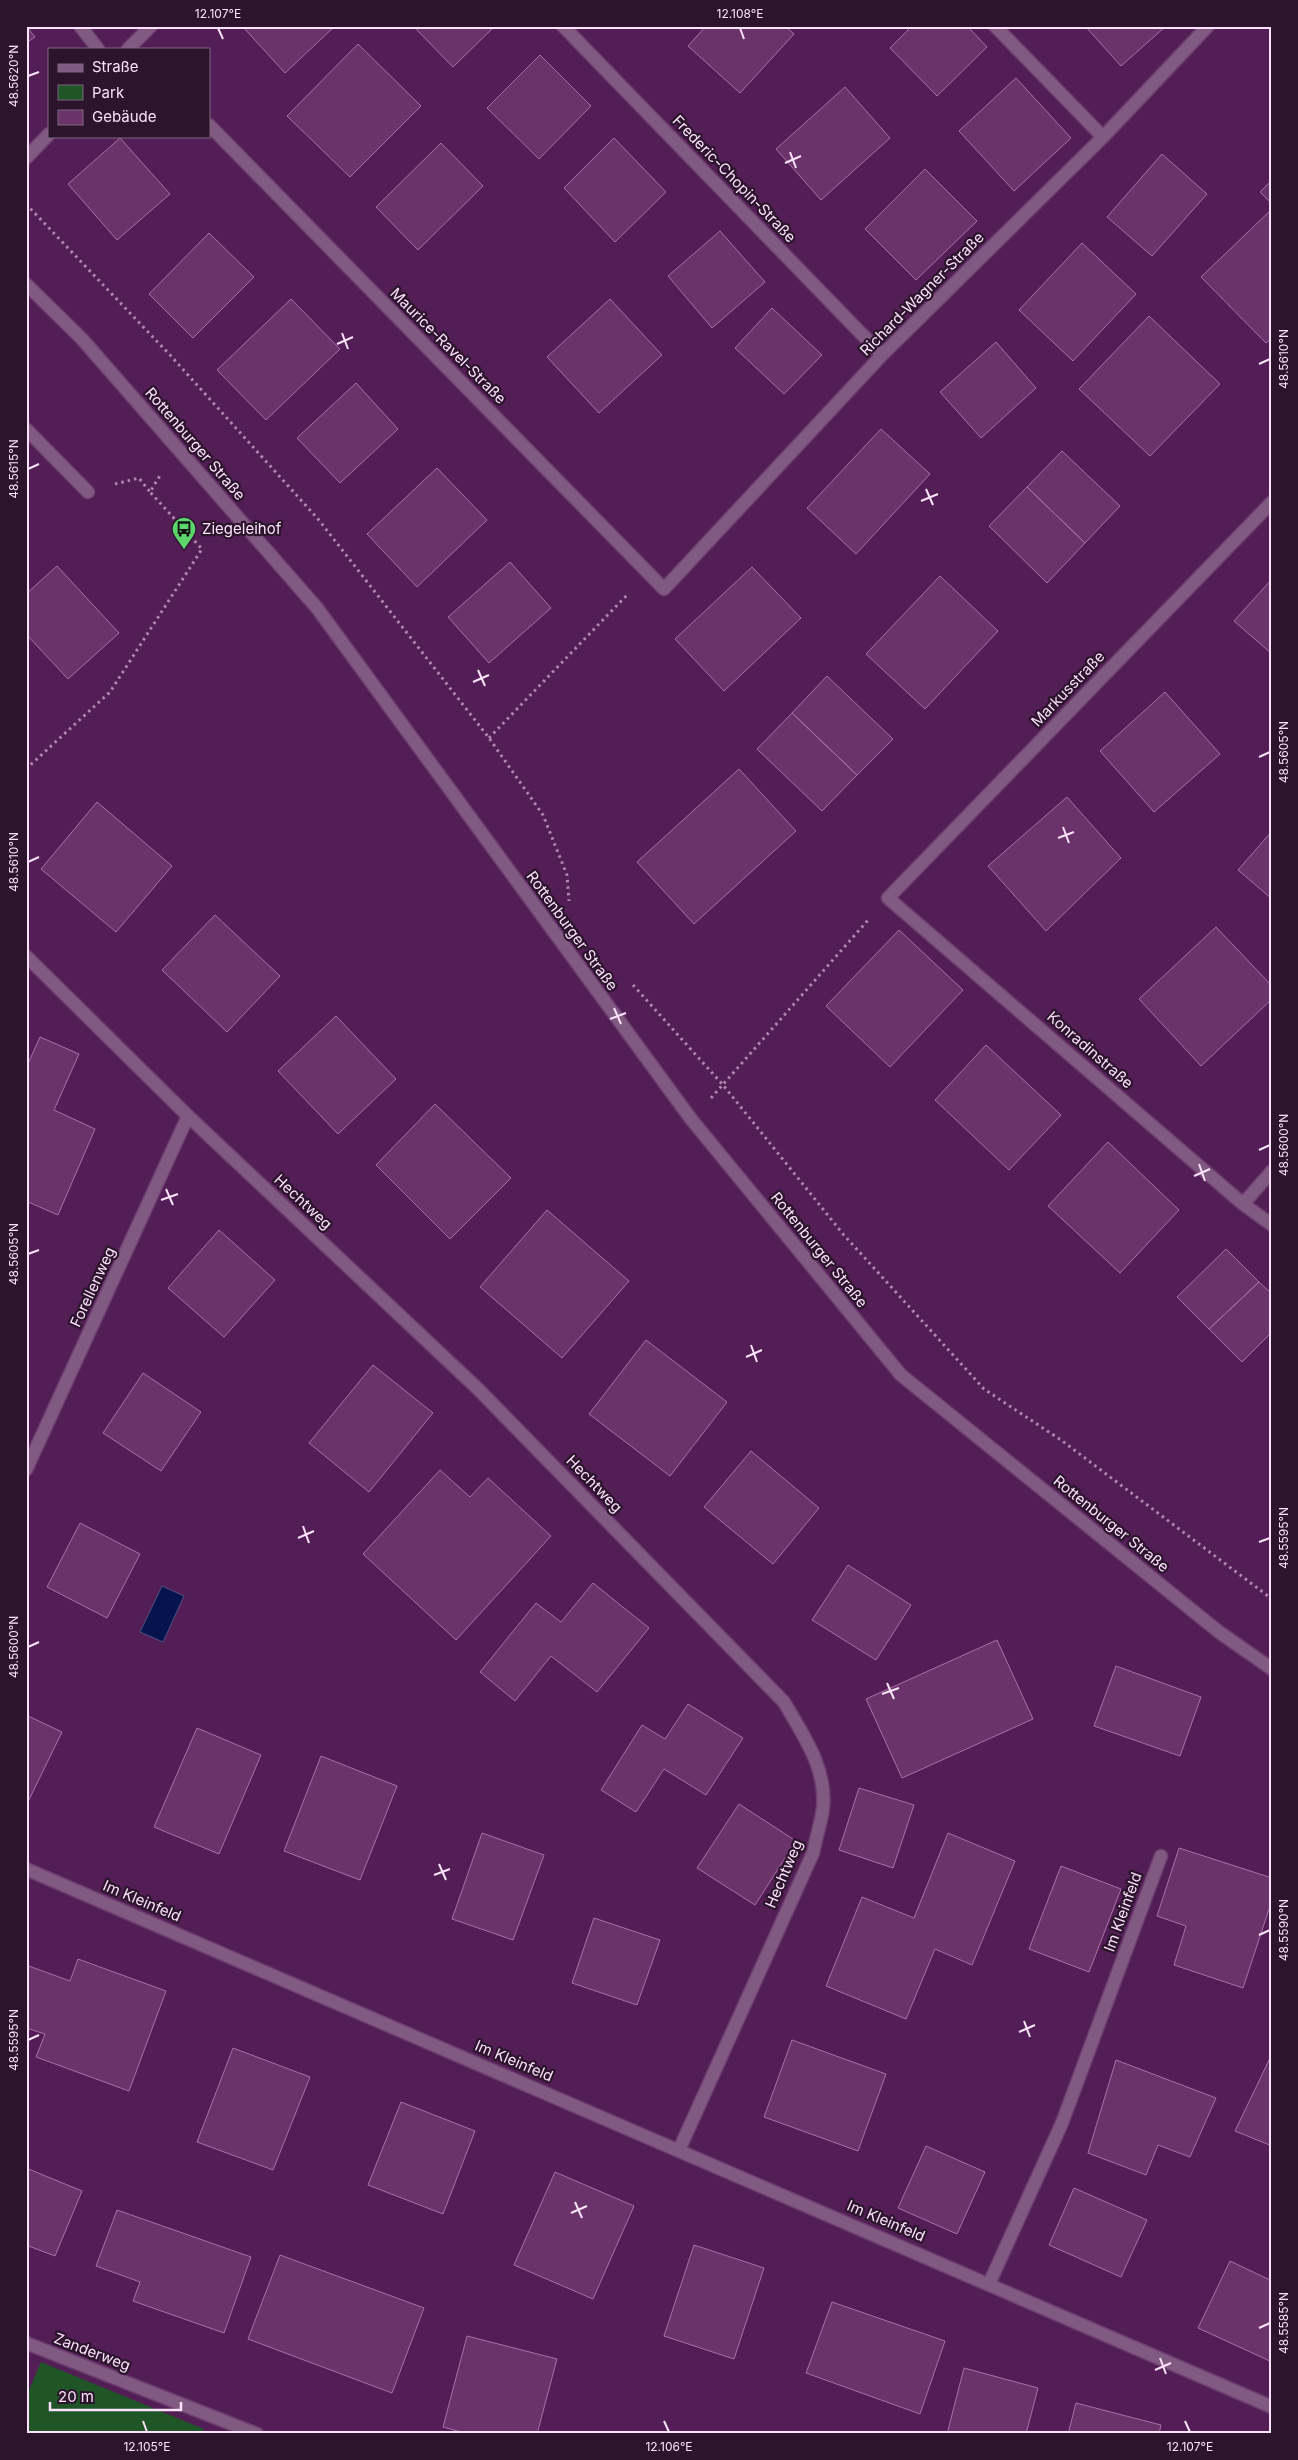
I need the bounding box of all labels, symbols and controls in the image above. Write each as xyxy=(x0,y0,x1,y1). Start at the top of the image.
text: 12.107°E xyxy=(195,6,241,21)
text: 12.108°E xyxy=(717,6,764,21)
text: 48.5620°N xyxy=(6,45,21,107)
legend xyxy=(48,48,210,138)
text: Straße xyxy=(92,57,139,76)
text: Park xyxy=(92,83,125,102)
text: Gebäude xyxy=(92,107,157,126)
street label: Frederic-Chopin-Straße xyxy=(669,111,800,246)
street label: Richard-Wagner-Straße xyxy=(856,228,988,360)
street label: Maurice-Ravel-Straße xyxy=(386,284,510,408)
text: 48.5610°N xyxy=(1276,329,1291,389)
street label: Rottenburger Straße xyxy=(141,383,250,504)
text: 48.5615°N xyxy=(6,439,21,499)
bus stop icon: Ziegeleihof xyxy=(171,516,197,550)
place label: Ziegeleihof xyxy=(202,519,282,538)
street label: Markusstraße xyxy=(1027,647,1108,730)
text: 48.5605°N xyxy=(1276,721,1291,783)
text: 48.5610°N xyxy=(6,832,21,892)
street label: Rottenburger Straße xyxy=(523,867,622,994)
street label: Konradinstraße xyxy=(1043,1007,1137,1092)
text: 48.5600°N xyxy=(1276,1114,1291,1176)
street label: Hechtweg xyxy=(270,1170,336,1233)
street label: Rottenburger Straße xyxy=(767,1188,872,1311)
text: 48.5605°N xyxy=(6,1223,21,1285)
street label: Forellenweg xyxy=(66,1244,119,1330)
street label: Hechtweg xyxy=(562,1451,626,1516)
street label: Rottenburger Straße xyxy=(1050,1471,1173,1576)
text: 48.5595°N xyxy=(1276,1507,1291,1569)
text: 48.5600°N xyxy=(6,1616,21,1678)
street label: Hechtweg xyxy=(761,1837,806,1911)
street label: Im Kleinfeld xyxy=(1099,1870,1146,1954)
street label: Im Kleinfeld xyxy=(100,1876,184,1926)
text: 48.5590°N xyxy=(1276,1899,1291,1961)
text: 48.5595°N xyxy=(6,2009,21,2071)
street label: Im Kleinfeld xyxy=(472,2036,556,2086)
street label: Im Kleinfeld xyxy=(844,2196,928,2246)
text: 48.5585°N xyxy=(1276,2292,1291,2354)
street label: Zanderweg xyxy=(51,2328,133,2375)
scale bar xyxy=(50,2380,181,2412)
text: 20 m xyxy=(58,2387,94,2406)
text: 12.105°E xyxy=(123,2439,171,2454)
text: 12.106°E xyxy=(645,2439,693,2454)
text: 12.107°E xyxy=(1167,2439,1213,2454)

